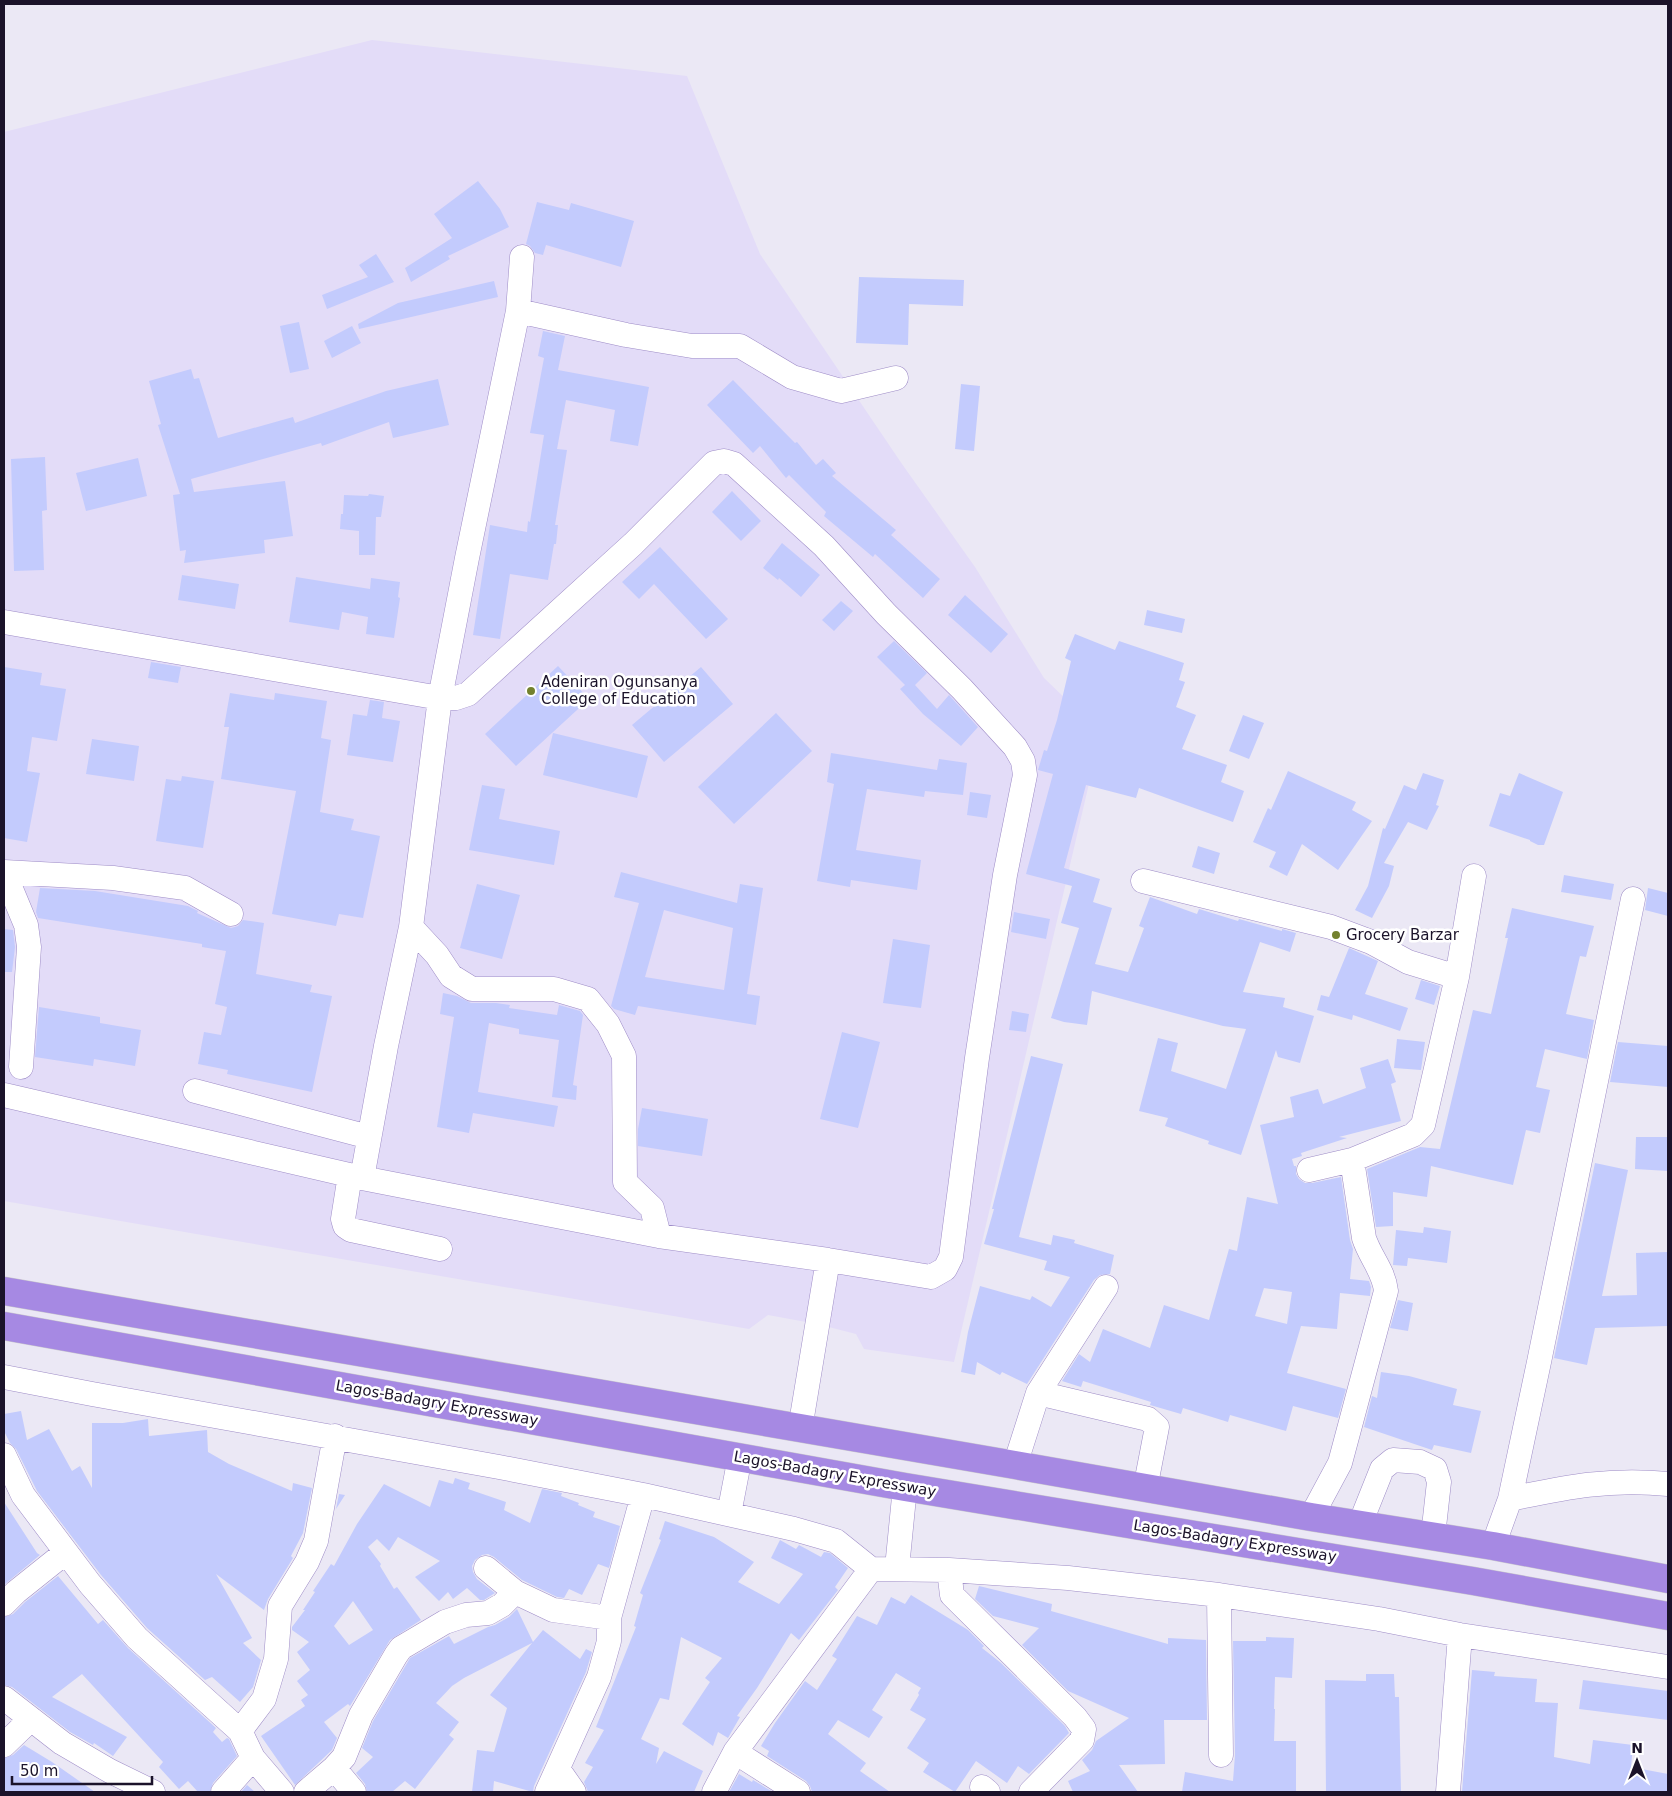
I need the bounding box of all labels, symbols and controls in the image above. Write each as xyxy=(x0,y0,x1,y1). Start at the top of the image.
place label: Adeniran Ogunsanya College of Education xyxy=(541,673,698,708)
marker: Adeniran Ogunsanya College of Education xyxy=(525,685,537,697)
place label: Grocery Barzar xyxy=(1346,926,1460,944)
marker: Grocery Barzar xyxy=(1330,929,1342,941)
street label: Lagos-Badagry Expressway xyxy=(334,1376,540,1430)
street label: Lagos-Badagry Expressway xyxy=(732,1447,938,1501)
street label: Lagos-Badagry Expressway xyxy=(1132,1516,1338,1566)
north arrow xyxy=(1612,1736,1662,1786)
text: N xyxy=(1631,1740,1643,1756)
scale bar xyxy=(12,1754,152,1786)
text: 50 m xyxy=(20,1762,58,1780)

